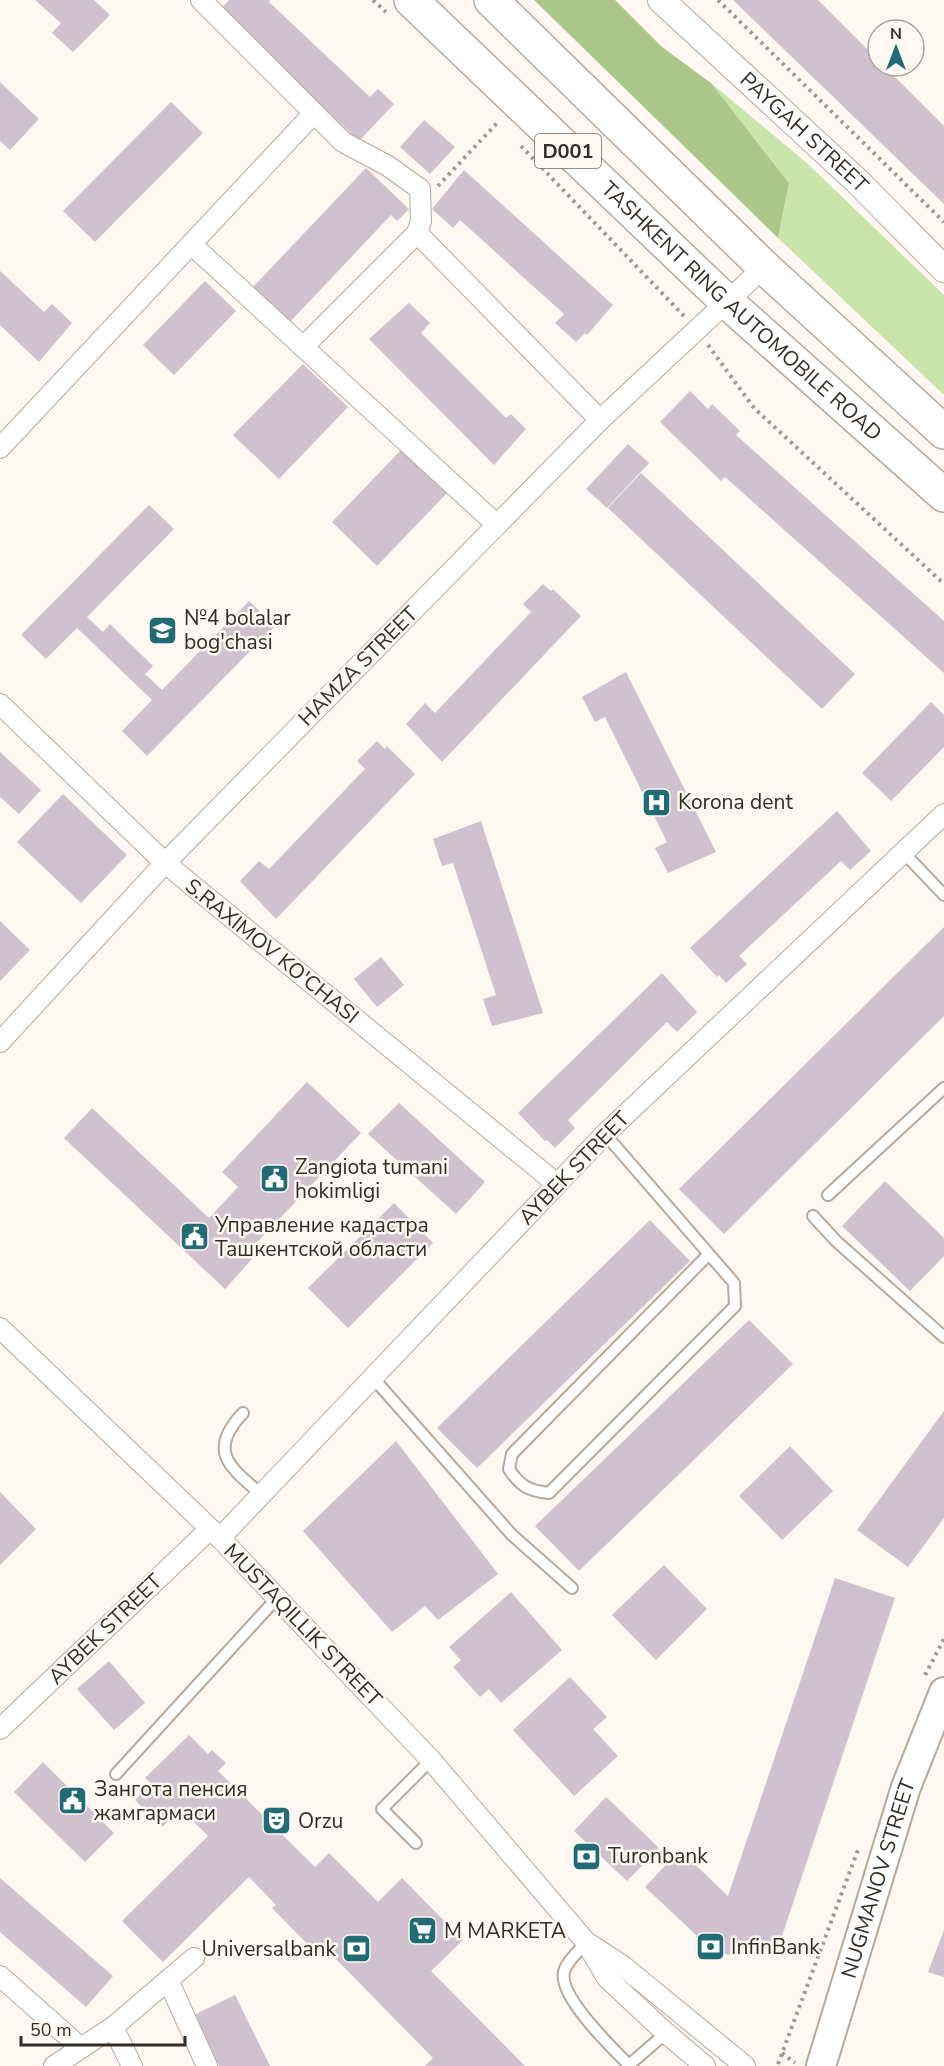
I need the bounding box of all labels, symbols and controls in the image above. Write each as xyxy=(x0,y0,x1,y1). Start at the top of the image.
north arrow xyxy=(866,18,926,78)
text: N xyxy=(890,23,902,45)
street label: PAYGAH STREET xyxy=(734,66,875,199)
road number: D001 xyxy=(535,134,601,168)
street label: TASHKENT RING AUTOMOBILE ROAD xyxy=(595,175,888,447)
street label: HAMZA STREET xyxy=(292,600,424,732)
place label: №4 bolalar bog'chasi xyxy=(184,604,291,656)
school or university icon: №4 bolalar bog'chasi xyxy=(147,614,179,646)
hospital icon: Korona dent xyxy=(641,786,673,818)
place label: Korona dent xyxy=(678,788,793,816)
street label: S.RAXIMOV KO'CHASI xyxy=(179,872,365,1030)
street label: AYBEK STREET xyxy=(513,1105,636,1231)
place label: Zangiota tumani hokimligi xyxy=(295,1153,448,1205)
public building icon: Zangiota tumani hokimligi xyxy=(258,1163,290,1195)
place label: Управление кадастра Ташкентской области xyxy=(214,1211,429,1263)
public building icon: Управление кадастра Ташкентской области xyxy=(178,1221,210,1253)
street label: MUSTAQILLIK STREET xyxy=(218,1537,388,1713)
street label: AYBEK STREET xyxy=(42,1567,168,1690)
street label: NUGMANOV STREET xyxy=(835,1774,922,1981)
place label: Зангота пенсия жамгармаси xyxy=(94,1775,248,1827)
public building icon: Зангота пенсия жамгармаси xyxy=(57,1785,89,1817)
theatre icon: Orzu xyxy=(261,1805,293,1837)
place label: Orzu xyxy=(298,1807,343,1835)
bank icon: Turonbank xyxy=(571,1840,603,1872)
place label: Turonbank xyxy=(608,1842,708,1870)
supermarket icon: M MARKETA xyxy=(407,1915,439,1947)
place label: M MARKETA xyxy=(444,1917,566,1945)
bank icon: InfinBank xyxy=(694,1931,726,1963)
bank icon: Universalbank xyxy=(341,1933,373,1965)
place label: InfinBank xyxy=(731,1933,820,1961)
place label: Universalbank xyxy=(201,1935,336,1963)
scale bar xyxy=(21,2009,184,2047)
text: 50 m xyxy=(30,2018,72,2042)

